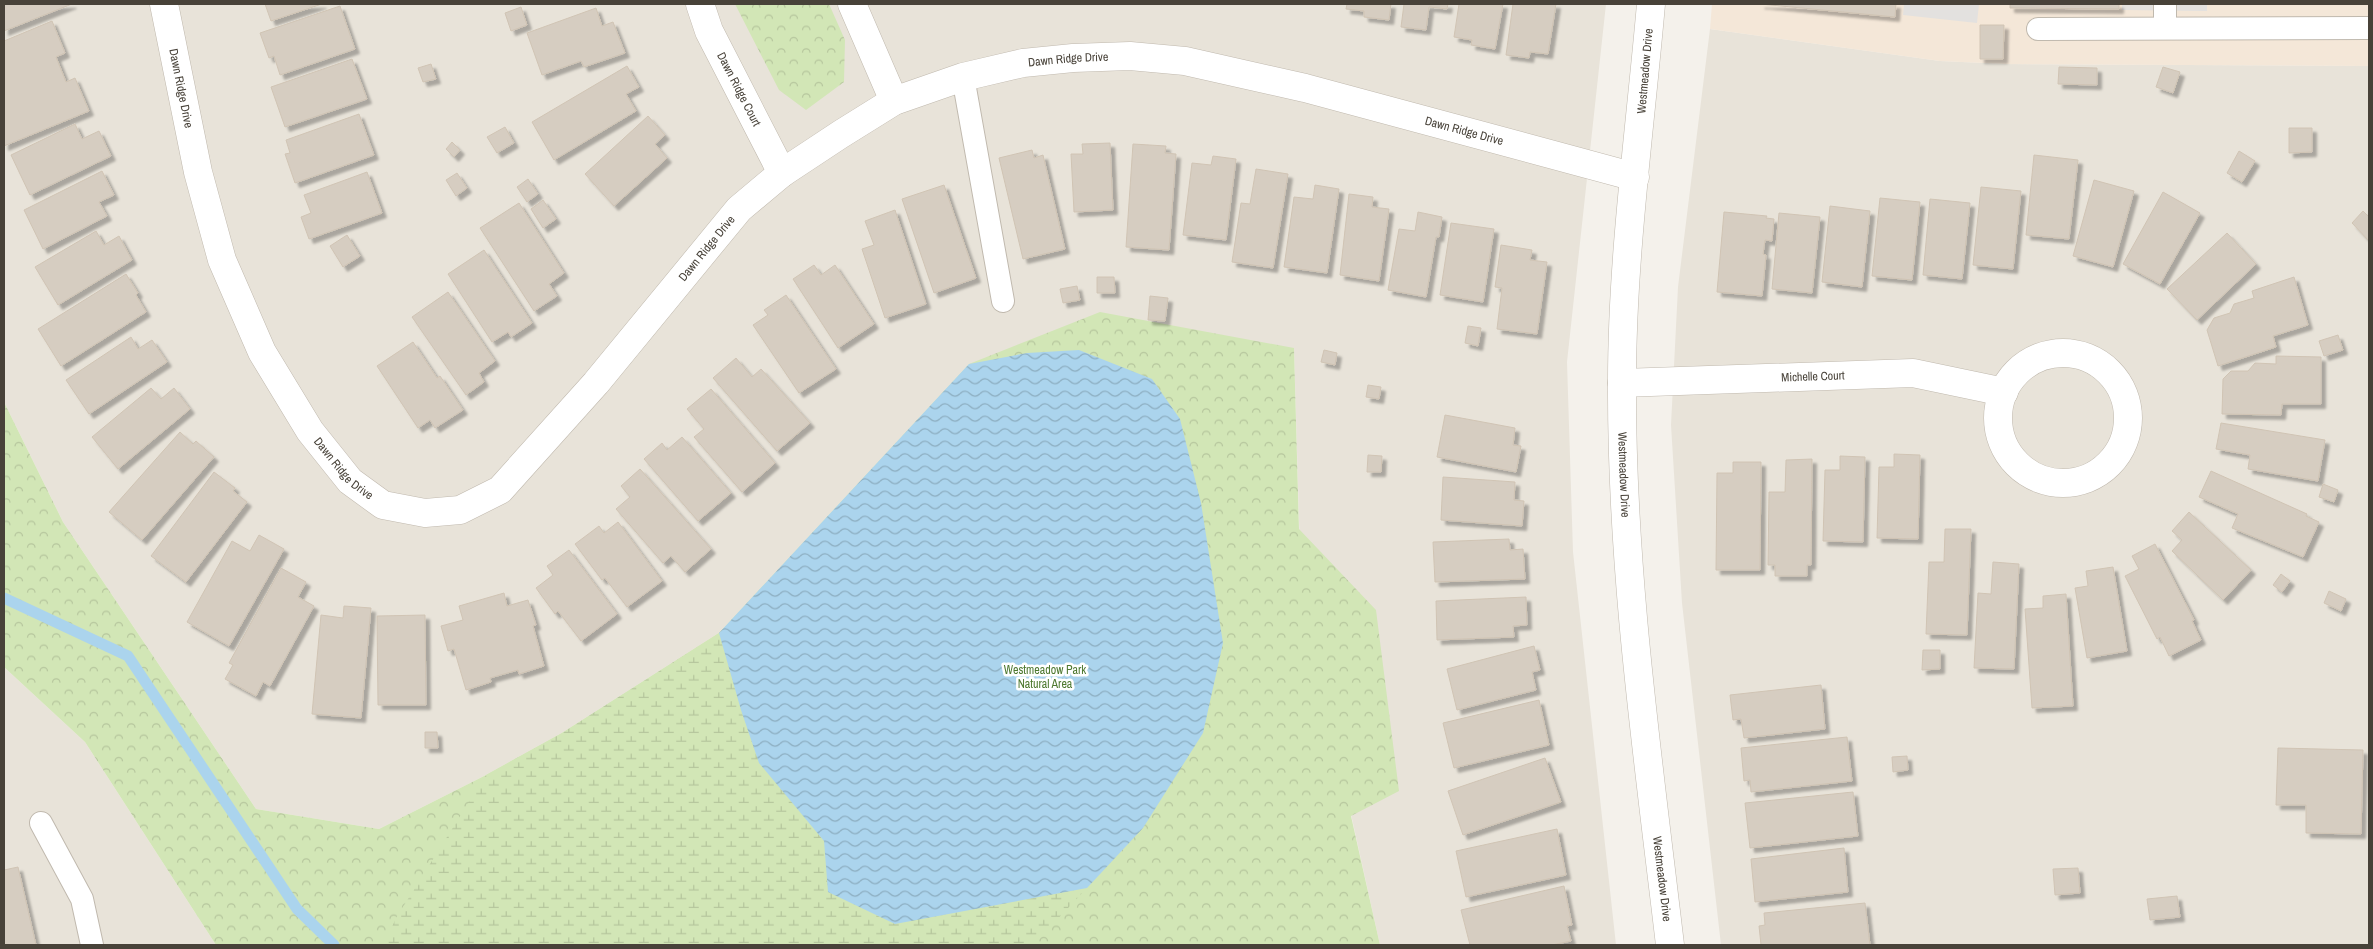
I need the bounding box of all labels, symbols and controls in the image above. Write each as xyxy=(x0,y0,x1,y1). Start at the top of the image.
street label: Westmeadow Drive xyxy=(1633,28,1657,114)
street label: Dawn Ridge Drive xyxy=(165,47,197,129)
street label: Dawn Ridge Drive xyxy=(1027,49,1109,70)
street label: Dawn Ridge Court xyxy=(713,50,765,129)
street label: Dawn Ridge Drive xyxy=(1423,113,1505,149)
street label: Dawn Ridge Drive xyxy=(675,212,739,284)
street label: Michelle Court xyxy=(1781,367,1845,386)
street label: Westmeadow Drive xyxy=(1614,432,1634,518)
street label: Dawn Ridge Drive xyxy=(310,434,376,503)
park label: Westmeadow Park Natural Area xyxy=(1004,662,1086,692)
street label: Westmeadow Drive xyxy=(1649,835,1675,922)

